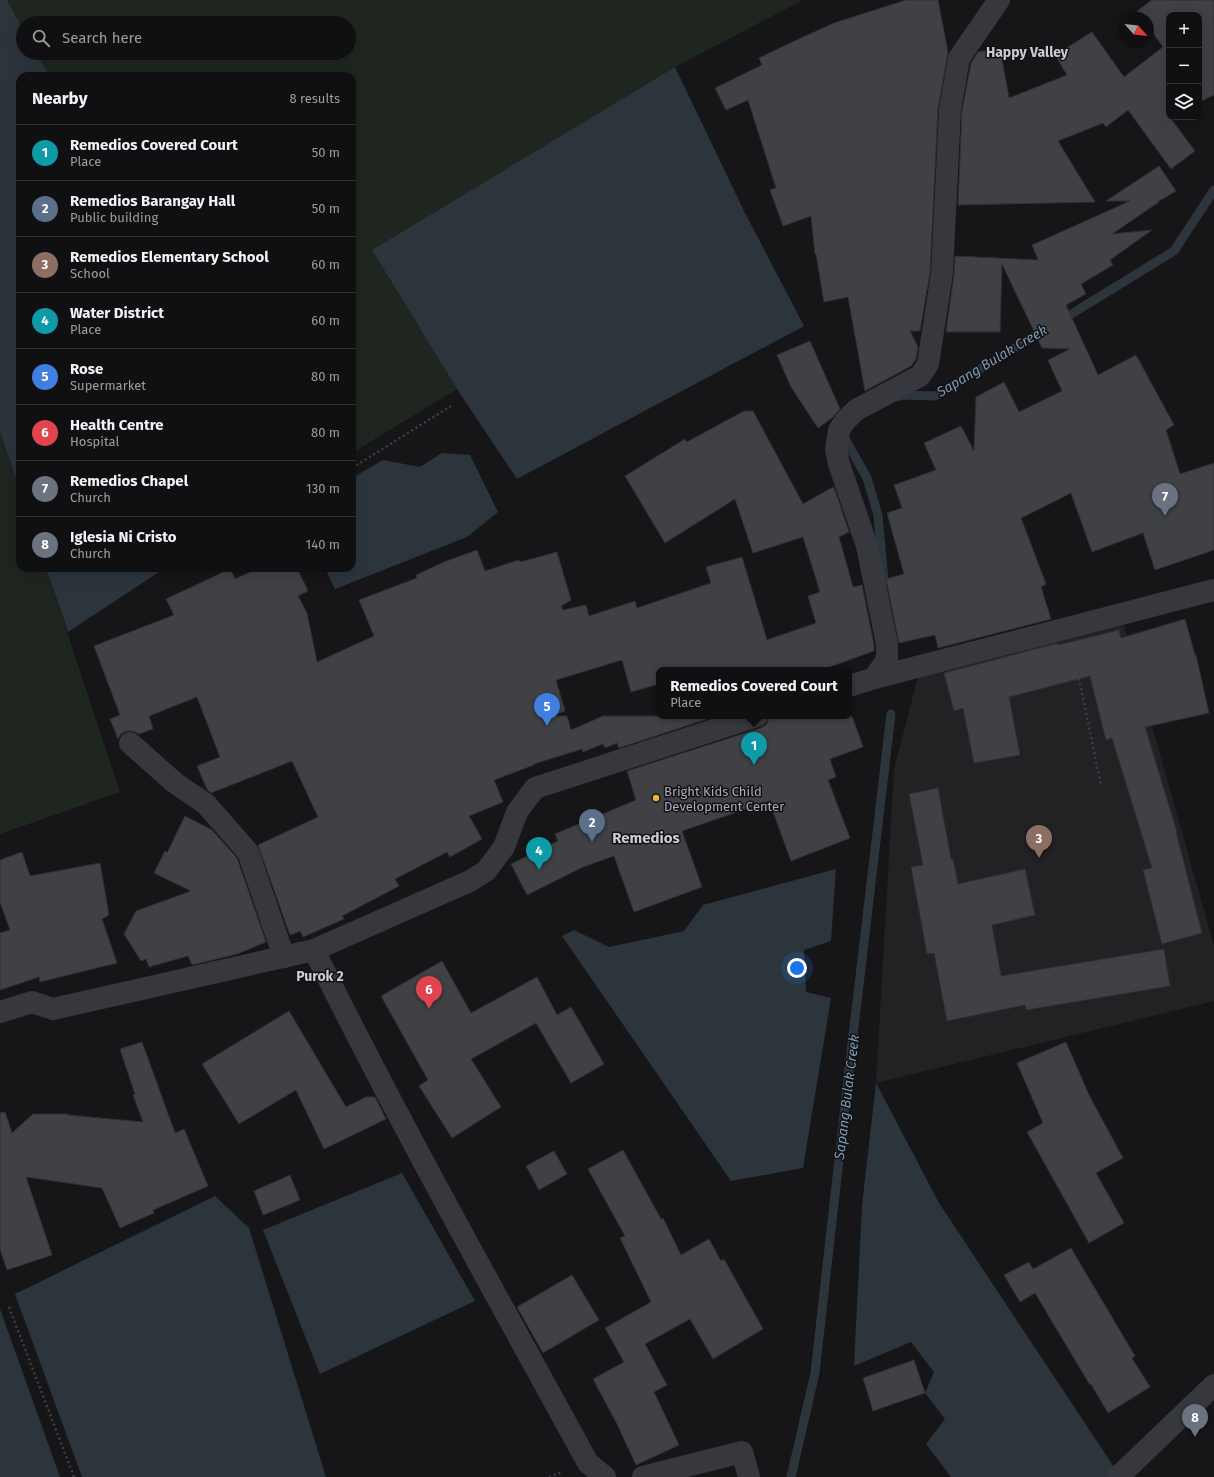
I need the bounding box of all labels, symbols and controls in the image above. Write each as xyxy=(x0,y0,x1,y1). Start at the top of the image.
north arrow xyxy=(1118,12,1154,48)
map controls xyxy=(1166,12,1202,120)
button: + xyxy=(1166,12,1202,48)
search box xyxy=(16,16,356,60)
icon: search xyxy=(30,27,52,49)
text: Search here xyxy=(62,29,142,47)
district label: Happy Valley xyxy=(986,44,1069,61)
button: − xyxy=(1166,48,1202,84)
button: layers xyxy=(1166,84,1202,120)
text: Nearby xyxy=(32,88,87,109)
text: 8 results xyxy=(289,91,340,106)
text: Remedios Covered Court xyxy=(70,136,238,154)
text: 1 xyxy=(42,145,48,160)
text: 50 m xyxy=(312,145,340,160)
text: Place xyxy=(70,154,101,169)
text: Remedios Barangay Hall xyxy=(70,192,235,210)
text: 2 xyxy=(42,201,48,216)
text: 50 m xyxy=(312,201,340,216)
text: Public building xyxy=(70,210,158,225)
text: Remedios Elementary School xyxy=(70,248,269,266)
text: 3 xyxy=(42,257,48,272)
text: 60 m xyxy=(311,257,340,272)
text: School xyxy=(70,266,110,281)
text: Water District xyxy=(70,304,164,322)
text: 4 xyxy=(41,313,49,328)
text: 60 m xyxy=(311,313,340,328)
water label: Sapang Bulak Creek xyxy=(933,321,1051,401)
text: Place xyxy=(70,322,101,337)
text: Rose xyxy=(70,360,103,378)
text: 5 xyxy=(42,369,48,384)
text: 80 m xyxy=(311,369,340,384)
text: Supermarket xyxy=(70,378,146,393)
text: Health Centre xyxy=(70,416,164,434)
text: 6 xyxy=(41,425,49,440)
text: 80 m xyxy=(311,425,340,440)
text: Hospital xyxy=(70,434,119,449)
text: Remedios Chapel xyxy=(70,472,188,490)
text: 7 xyxy=(42,481,48,496)
text: 130 m xyxy=(306,481,340,496)
pin: 7 xyxy=(1152,483,1178,516)
text: Church xyxy=(70,490,111,505)
text: Iglesia Ni Cristo xyxy=(70,528,177,546)
text: 8 xyxy=(41,537,49,552)
text: 140 m xyxy=(306,537,340,552)
text: Church xyxy=(70,546,111,561)
popup xyxy=(656,667,852,719)
text: Remedios Covered Court xyxy=(670,677,838,695)
pin: 5 xyxy=(534,693,560,726)
text: Place xyxy=(670,695,701,710)
pin: 1 xyxy=(741,732,767,765)
place label: Bright Kids Child Development Center xyxy=(664,784,784,814)
marker: Bright Kids Child Development Center xyxy=(651,793,661,803)
pin: 2 xyxy=(579,809,605,842)
pin: 3 xyxy=(1026,825,1052,858)
district label: Remedios xyxy=(612,829,680,847)
pin: 4 xyxy=(526,837,552,870)
your location xyxy=(787,958,807,978)
district label: Purok 2 xyxy=(296,968,344,985)
pin: 6 xyxy=(416,976,442,1009)
water label: Sapang Bulak Creek xyxy=(831,1033,863,1161)
pin: 8 xyxy=(1182,1404,1208,1437)

